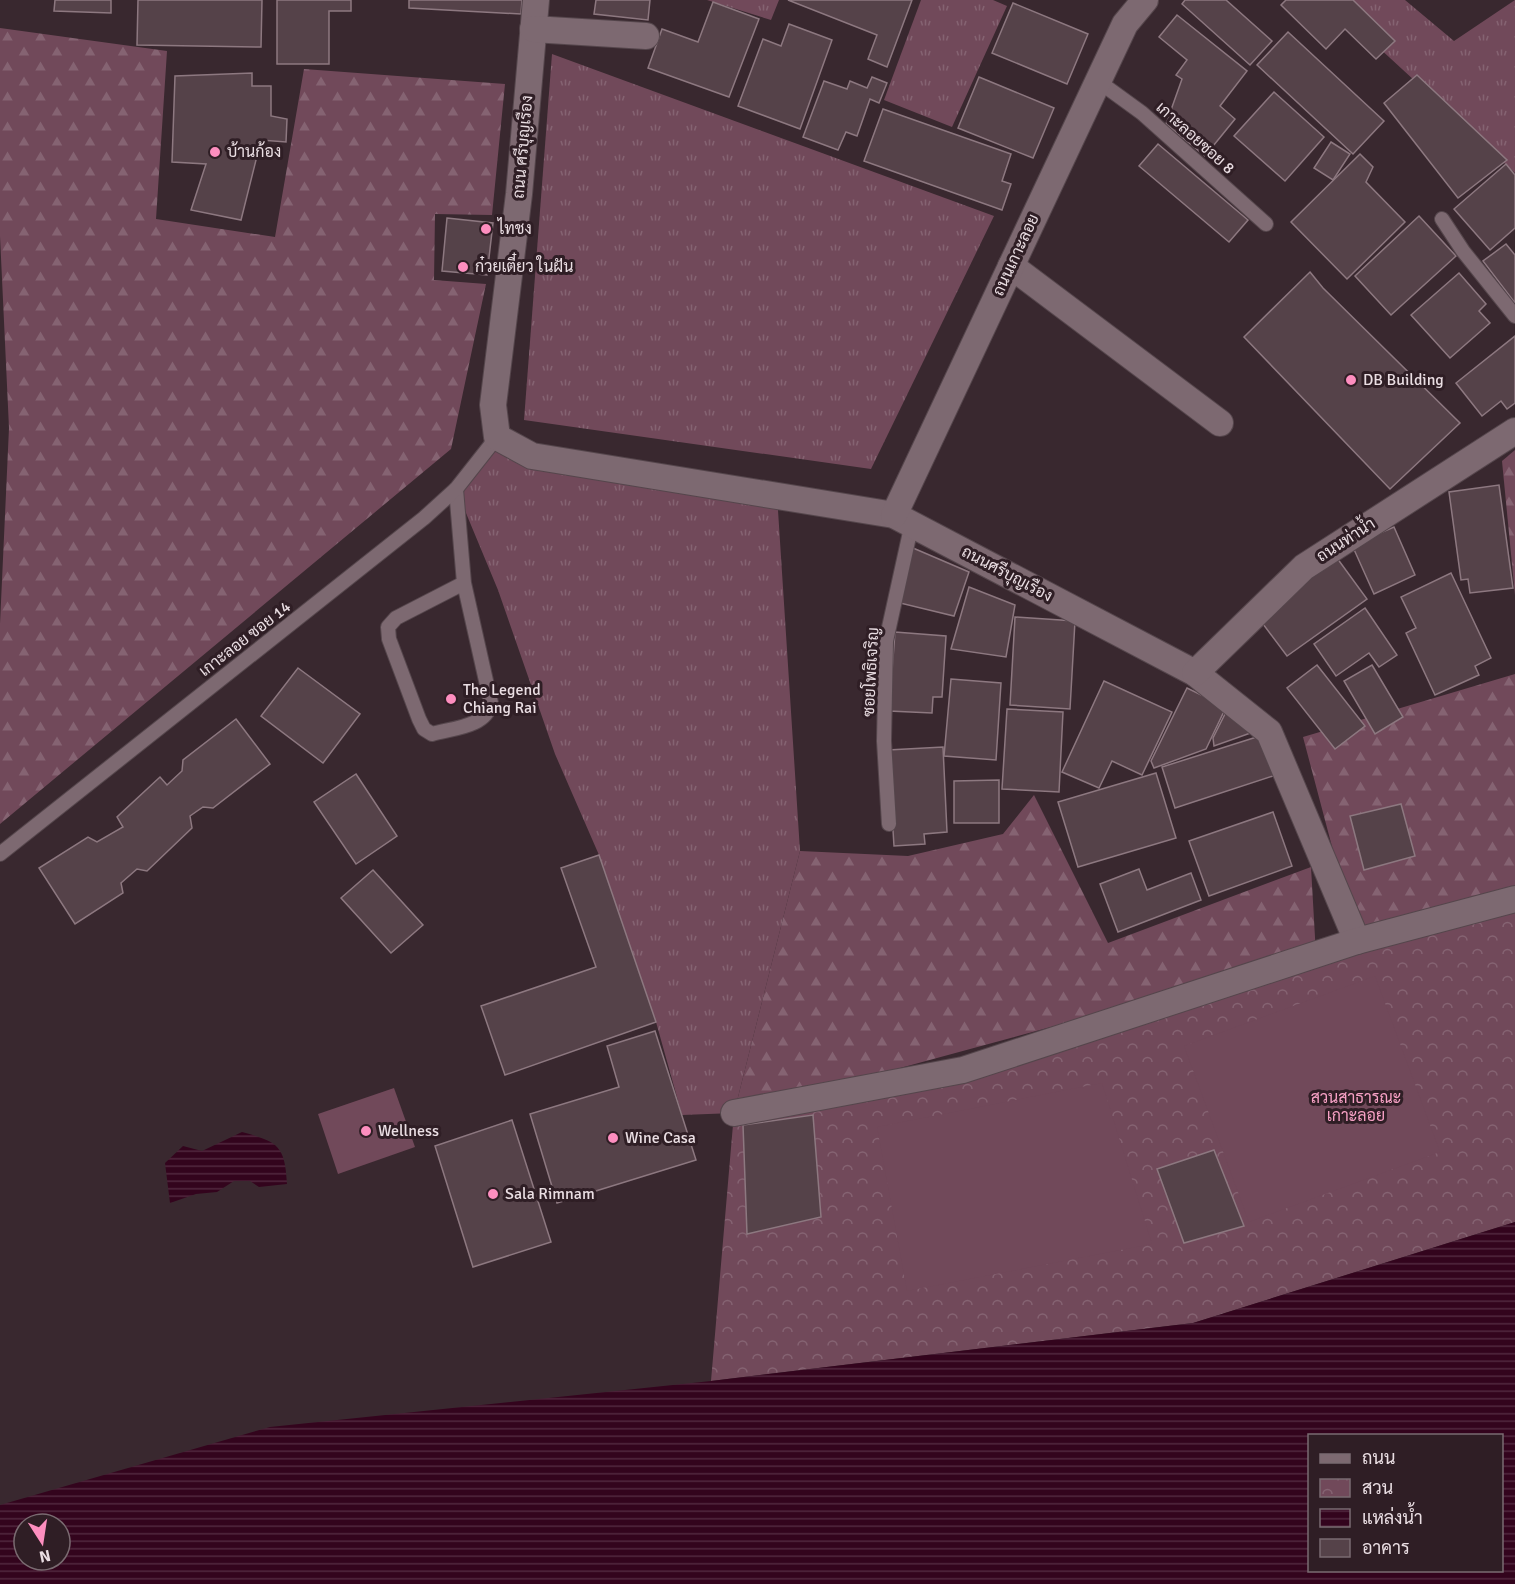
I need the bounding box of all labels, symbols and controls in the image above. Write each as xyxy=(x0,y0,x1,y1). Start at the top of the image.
street label: ถนน ศรีบุญเรือง xyxy=(507,94,538,200)
street label: เกาะลอยซอย 8 xyxy=(1152,97,1238,179)
place label: บ้านก้อง xyxy=(227,141,281,162)
marker: บ้านก้อง xyxy=(208,145,222,159)
street label: ถนนเกาะลอย xyxy=(988,211,1044,299)
place label: ไทชง xyxy=(496,217,532,239)
marker: ไทชง xyxy=(479,222,493,236)
place label: ก๋วยเตี๋ยว ในฝัน xyxy=(475,252,573,277)
marker: ก๋วยเตี๋ยว ในฝัน xyxy=(456,260,470,274)
place label: DB Building xyxy=(1363,370,1444,390)
marker: DB Building xyxy=(1344,373,1358,387)
street label: ถนนท่าน้ำ xyxy=(1310,509,1379,566)
street label: ถนนศรีบุญเรือง xyxy=(958,540,1057,607)
street label: เกาะลอย ซอย 14 xyxy=(195,597,295,681)
street label: ซอยโพธิเจริญ xyxy=(857,627,883,717)
place label: The Legend Chiang Rai xyxy=(463,680,541,718)
marker: The Legend Chiang Rai xyxy=(444,692,458,706)
park label: สวนสาธารณะ เกาะลอย xyxy=(1311,1088,1401,1126)
place label: Wellness xyxy=(378,1121,439,1141)
marker: Wellness xyxy=(359,1124,373,1138)
place label: Wine Casa xyxy=(625,1128,696,1148)
marker: Wine Casa xyxy=(606,1131,620,1145)
place label: Sala Rimnam xyxy=(505,1184,595,1204)
marker: Sala Rimnam xyxy=(486,1187,500,1201)
legend xyxy=(1308,1434,1503,1572)
text: ถนน xyxy=(1362,1447,1395,1469)
text: สวน xyxy=(1362,1477,1393,1499)
text: แหล่งน้ำ xyxy=(1362,1502,1423,1529)
north arrow xyxy=(12,1512,72,1572)
text: อาคาร xyxy=(1362,1537,1410,1559)
text: N xyxy=(37,1545,52,1567)

